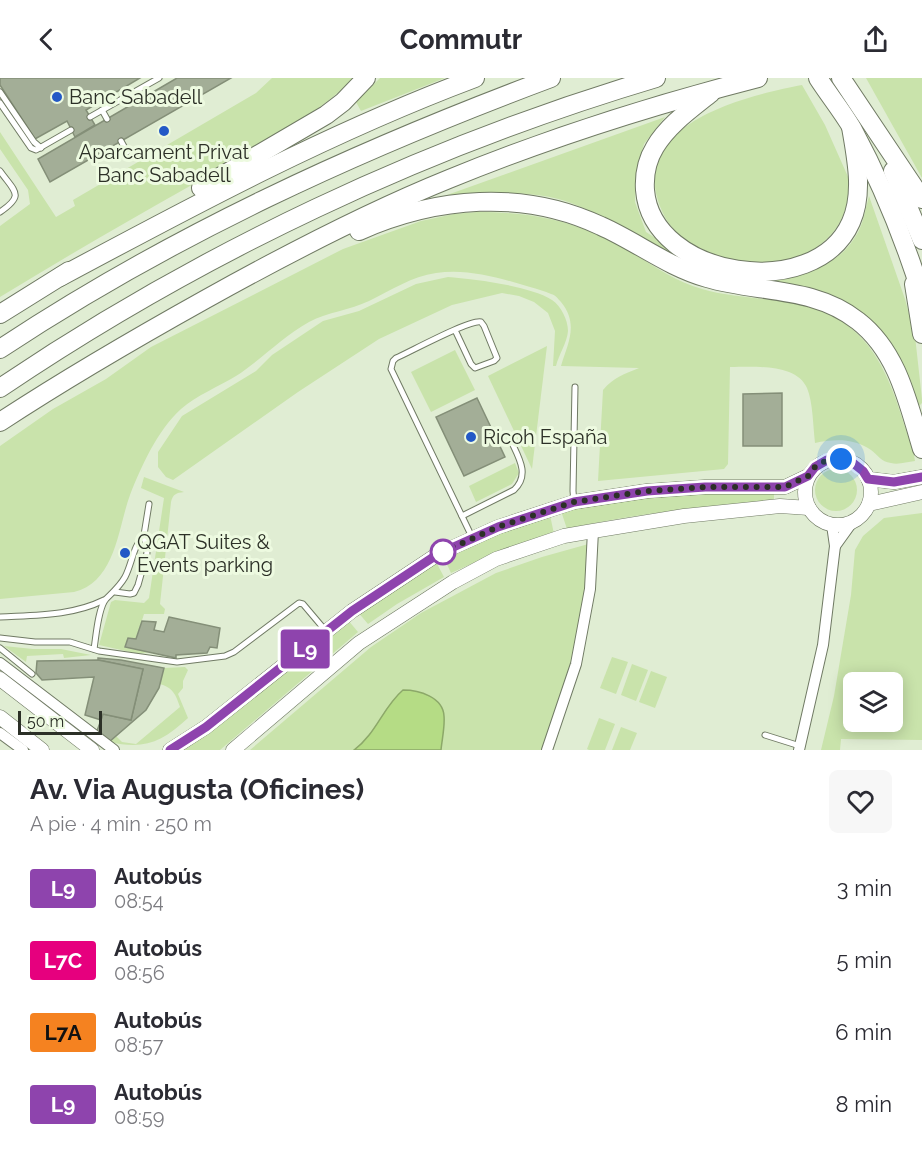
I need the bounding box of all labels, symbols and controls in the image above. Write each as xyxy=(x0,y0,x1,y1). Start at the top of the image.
icon: back xyxy=(30,23,63,56)
icon: share xyxy=(859,23,892,56)
text: Commutr xyxy=(400,24,522,55)
place label: Banc Sabadell xyxy=(69,85,203,109)
marker: Banc Sabadell xyxy=(50,90,64,104)
marker: Aparcament Privat Banc Sabadell xyxy=(157,124,171,138)
place label: Aparcament Privat Banc Sabadell xyxy=(79,140,250,187)
place label: Ricoh España xyxy=(483,425,607,449)
marker: Ricoh España xyxy=(464,430,478,444)
your location xyxy=(826,444,856,474)
place label: QGAT Suites & Events parking xyxy=(137,530,273,577)
unlabelled marker xyxy=(430,539,456,565)
marker: QGAT Suites & Events parking xyxy=(118,546,132,560)
line badge: L9 xyxy=(278,630,332,668)
text: L9 xyxy=(293,637,317,662)
map controls xyxy=(843,672,903,732)
button: layers xyxy=(843,672,903,732)
scale bar xyxy=(18,708,102,736)
text: 50 m xyxy=(27,712,64,731)
button: heart xyxy=(829,770,892,833)
text: Av. Via Augusta (Oficines) xyxy=(30,773,364,806)
text: A pie · 4 min · 250 m xyxy=(30,812,212,836)
text: Autobús xyxy=(114,863,202,889)
text: 3 min xyxy=(837,875,892,901)
text: L9 xyxy=(51,876,75,901)
text: 08:54 xyxy=(114,889,164,913)
text: Autobús xyxy=(114,935,202,961)
text: 5 min xyxy=(837,947,892,973)
text: L7C xyxy=(44,948,82,973)
text: 08:56 xyxy=(114,961,165,985)
text: Autobús xyxy=(114,1007,202,1033)
text: 6 min xyxy=(835,1019,892,1045)
text: L7A xyxy=(44,1020,82,1045)
text: 08:57 xyxy=(114,1033,163,1057)
text: Autobús xyxy=(114,1079,202,1105)
text: 8 min xyxy=(836,1091,892,1117)
text: L9 xyxy=(51,1092,75,1117)
text: 08:59 xyxy=(114,1105,164,1129)

